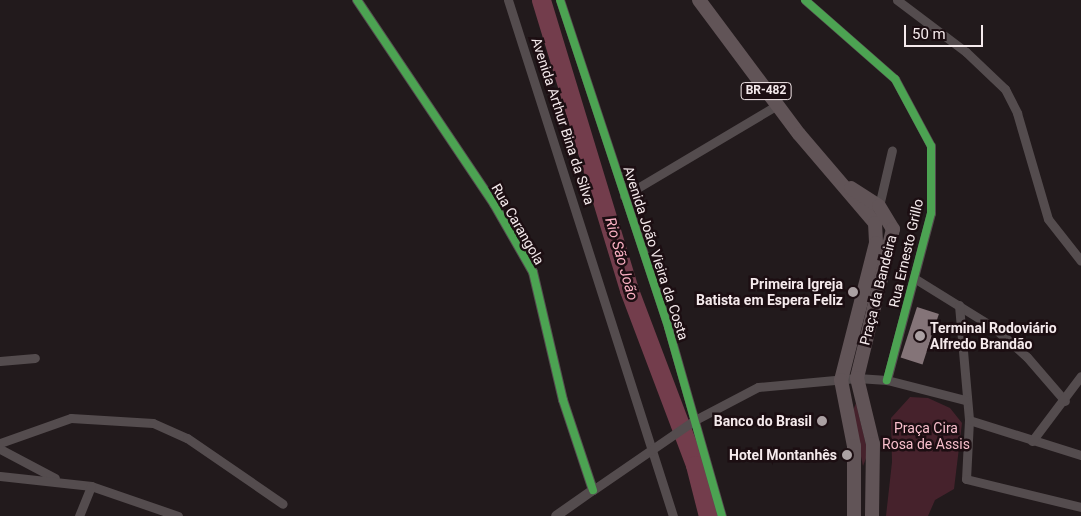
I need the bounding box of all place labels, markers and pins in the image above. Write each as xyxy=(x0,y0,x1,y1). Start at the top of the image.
place label: Primeira Igreja Batista em Espera Feliz xyxy=(696,276,843,308)
marker: Primeira Igreja Batista em Espera Feliz xyxy=(847,286,859,298)
place label: Terminal Rodoviário Alfredo Brandão xyxy=(930,320,1057,352)
marker: Terminal Rodoviário Alfredo Brandão xyxy=(914,330,926,342)
place label: Banco do Brasil xyxy=(714,413,812,429)
marker: Banco do Brasil xyxy=(816,415,828,427)
place label: Hotel Montanhês xyxy=(729,447,837,463)
marker: Hotel Montanhês xyxy=(841,449,853,461)

